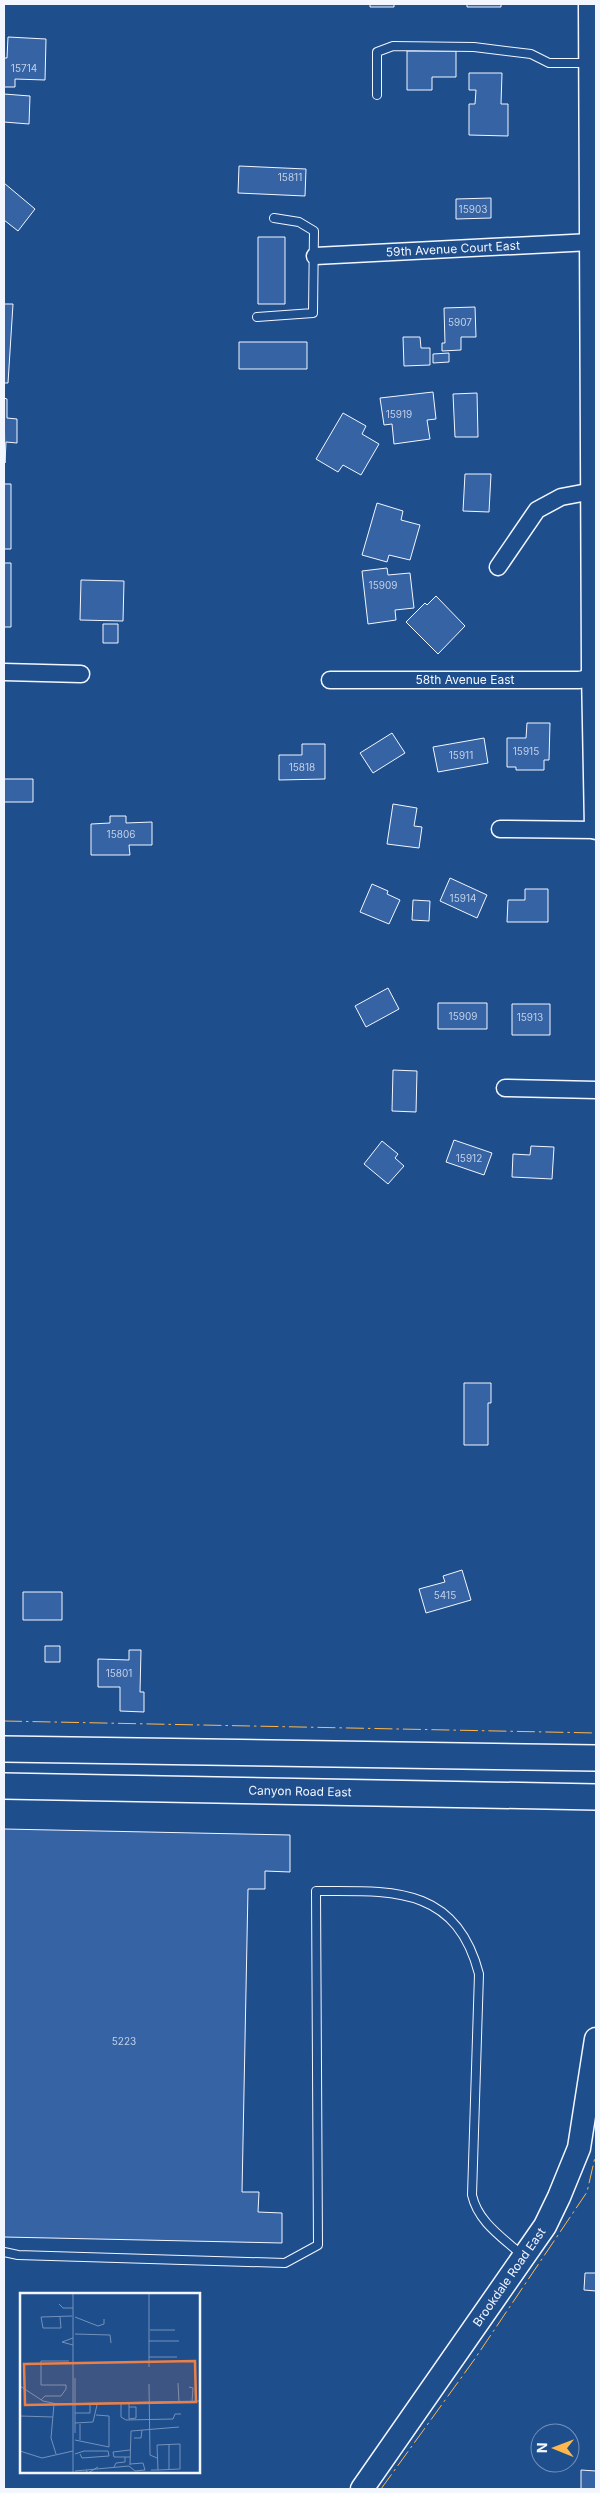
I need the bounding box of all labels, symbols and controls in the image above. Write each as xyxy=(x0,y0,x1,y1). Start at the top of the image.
house number: 15714 xyxy=(11,62,37,74)
house number: 15811 xyxy=(278,171,302,183)
house number: 15903 xyxy=(459,203,487,215)
street label: 59th Avenue Court East xyxy=(385,238,520,259)
house number: 5907 xyxy=(448,316,472,328)
house number: 15919 xyxy=(386,408,412,420)
house number: 15909 xyxy=(369,579,397,591)
street label: 58th Avenue East xyxy=(416,672,515,687)
house number: 15915 xyxy=(513,745,539,757)
house number: 15911 xyxy=(449,749,473,761)
house number: 15818 xyxy=(289,761,315,773)
house number: 15806 xyxy=(107,828,135,840)
house number: 15914 xyxy=(450,892,476,904)
house number: 15909 xyxy=(449,1010,477,1022)
house number: 15913 xyxy=(517,1011,543,1023)
house number: 15912 xyxy=(456,1152,482,1164)
house number: 5415 xyxy=(434,1589,456,1601)
house number: 15801 xyxy=(106,1667,132,1679)
street label: Canyon Road East xyxy=(248,1783,352,1799)
house number: 5223 xyxy=(112,2035,136,2047)
street label: Brookdale Road East xyxy=(469,2225,549,2329)
inset map xyxy=(20,2293,200,2473)
north arrow xyxy=(530,2423,580,2473)
text: N xyxy=(533,2442,550,2453)

